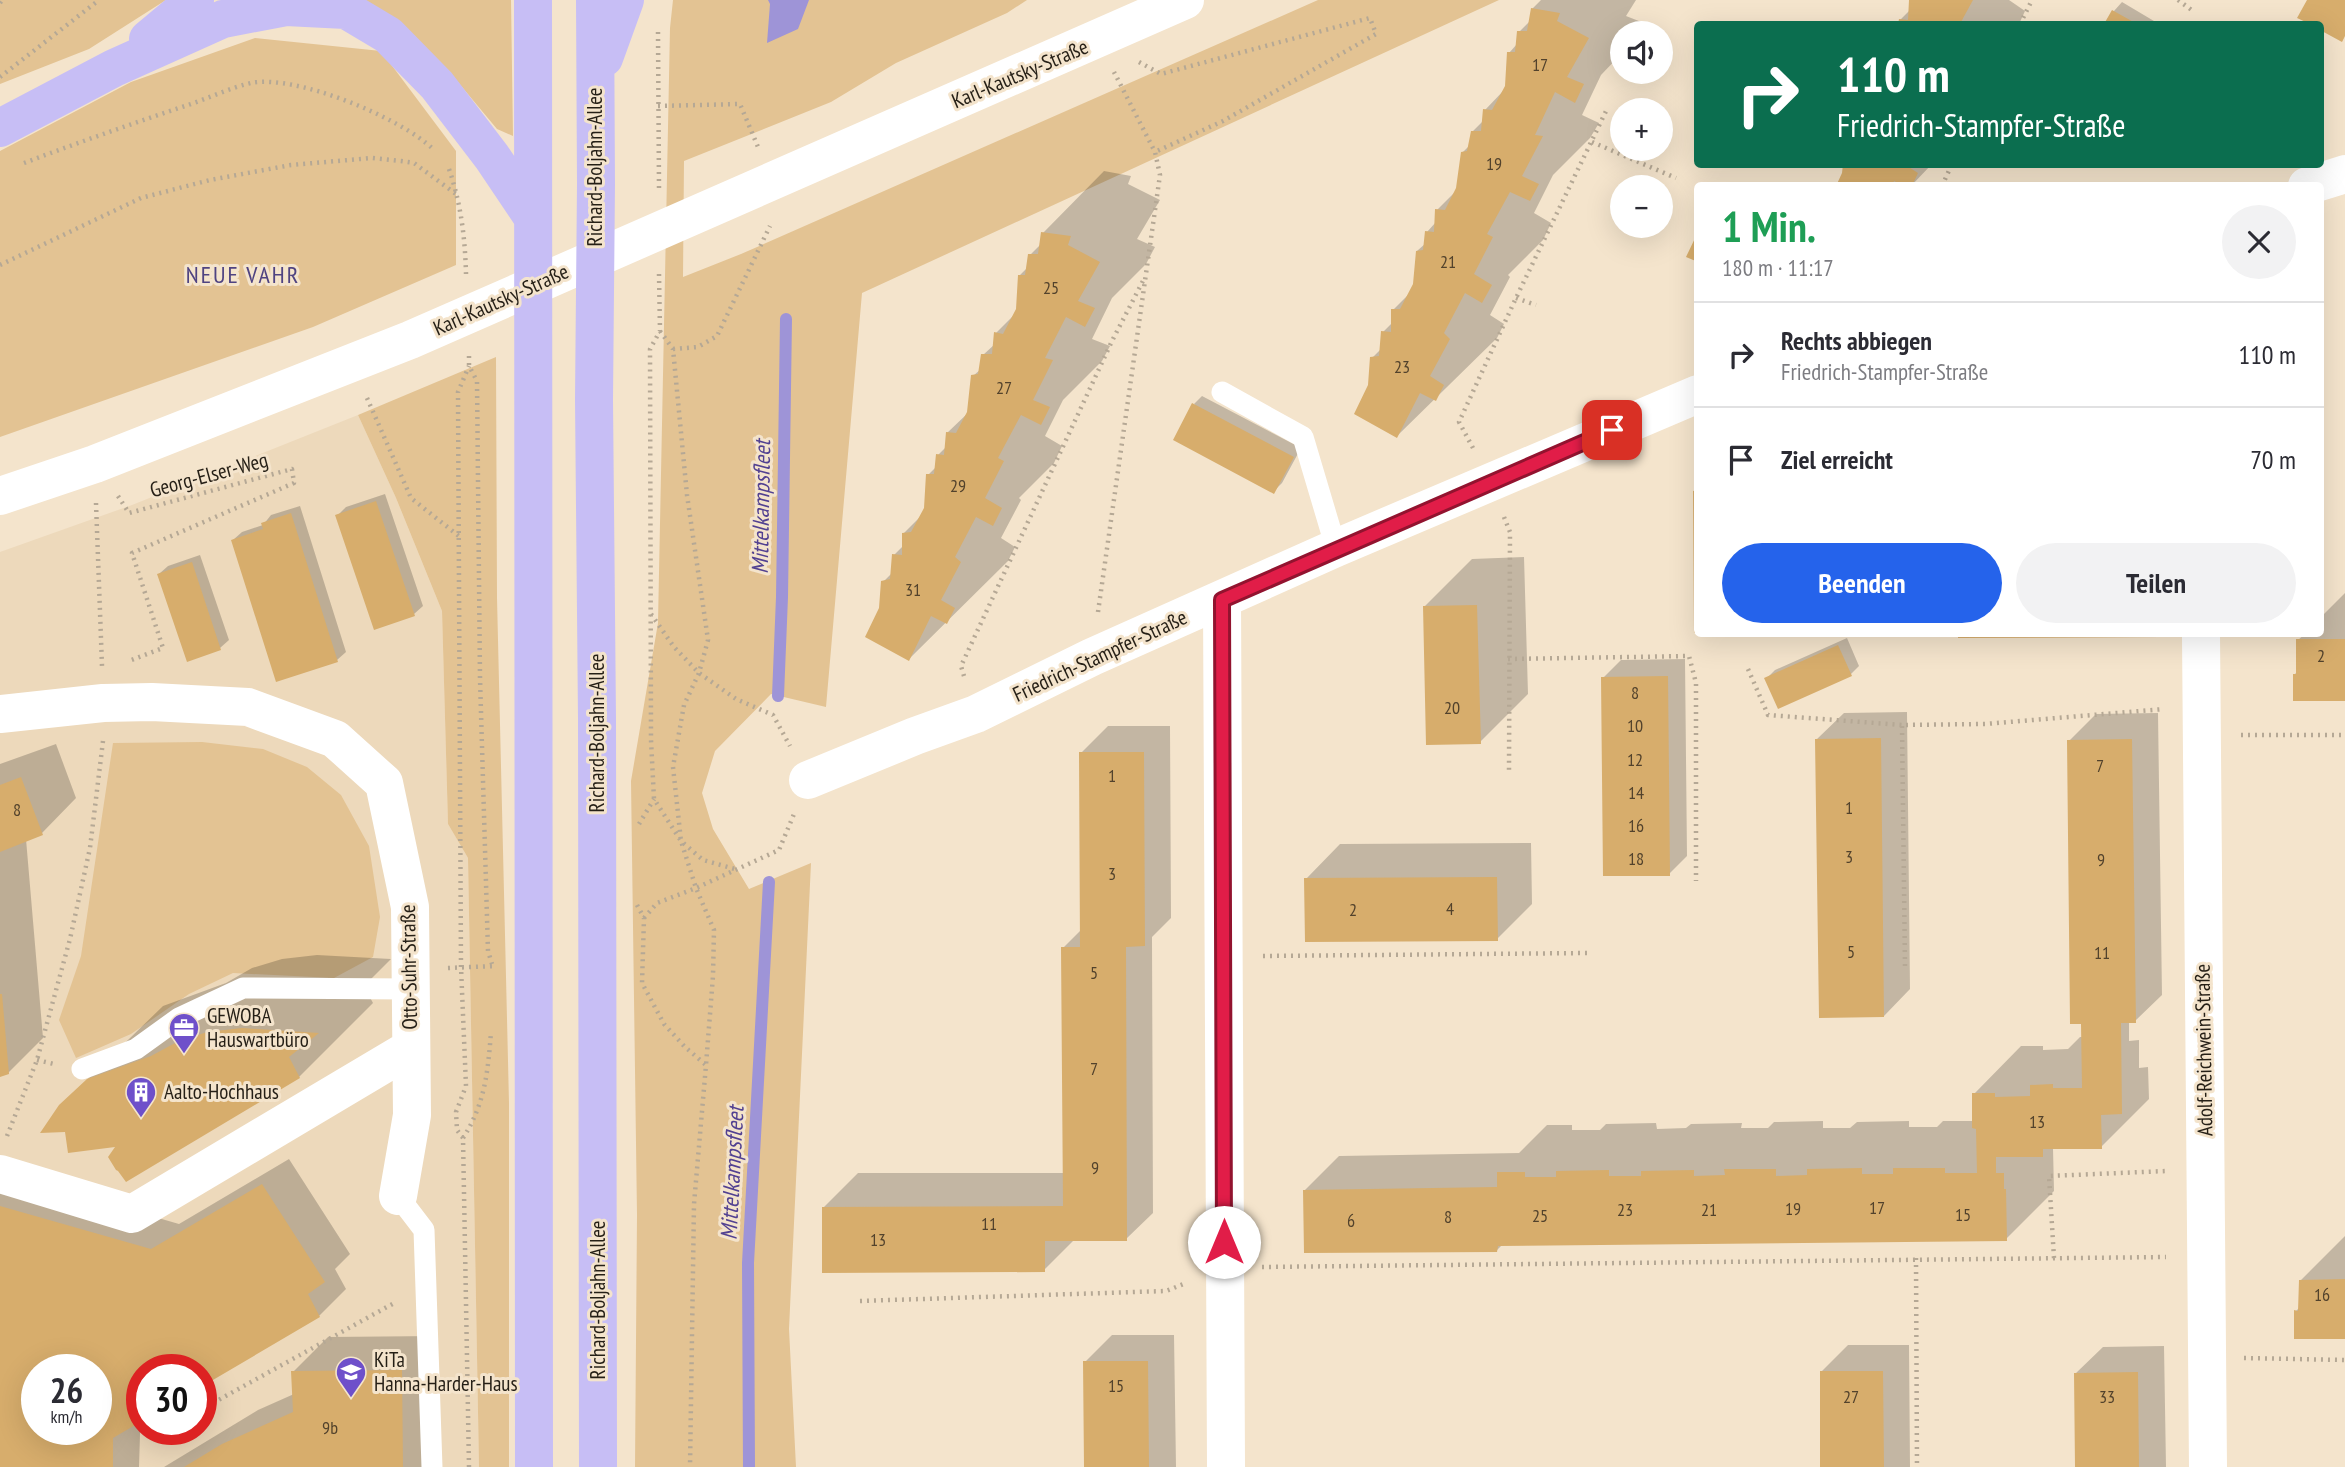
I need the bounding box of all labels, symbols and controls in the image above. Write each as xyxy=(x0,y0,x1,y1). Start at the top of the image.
map controls xyxy=(1610,21,1673,238)
button: sound xyxy=(1610,21,1673,84)
street label: Karl-Kautsky-Straße xyxy=(948,33,1092,114)
text: 110 m xyxy=(1837,42,1950,106)
icon: right xyxy=(1722,49,1813,140)
house number: 17 xyxy=(1532,53,1548,76)
street label: Richard-Boljahn-Allee xyxy=(581,88,608,246)
button: + xyxy=(1610,98,1673,161)
text: Friedrich-Stampfer-Straße xyxy=(1837,104,2125,146)
house number: 19 xyxy=(1486,152,1502,175)
button: − xyxy=(1610,175,1673,238)
text: 1 Min. xyxy=(1722,199,1816,254)
button: close xyxy=(2222,205,2296,279)
house number: 21 xyxy=(1440,250,1456,273)
text: 180 m · 11:17 xyxy=(1722,253,1834,282)
street label: Karl-Kautsky-Straße xyxy=(429,258,573,341)
district label: NEUE VAHR xyxy=(186,259,300,290)
house number: 25 xyxy=(1043,276,1059,299)
text: Rechts abbiegen xyxy=(1781,324,1932,357)
icon: right xyxy=(1722,336,1760,374)
text: 110 m xyxy=(2238,338,2296,371)
house number: 23 xyxy=(1394,355,1410,378)
text: Friedrich-Stampfer-Straße xyxy=(1781,357,1988,386)
house number: 27 xyxy=(996,376,1012,399)
pin xyxy=(1582,400,1642,460)
icon: arrive xyxy=(1593,411,1631,449)
water label: Mittelkampsfleet xyxy=(745,437,776,574)
icon: arrive xyxy=(1722,441,1760,479)
text: Ziel erreicht xyxy=(1781,443,1893,476)
text: 70 m xyxy=(2250,443,2296,476)
street label: Georg-Elser-Weg xyxy=(147,446,271,503)
house number: 29 xyxy=(950,474,966,497)
button: Beenden xyxy=(1722,543,2002,623)
button: Teilen xyxy=(2016,543,2296,623)
house number: 31 xyxy=(905,578,921,601)
street label: Friedrich-Stampfer-Straße xyxy=(1008,603,1191,708)
house number: 2 xyxy=(2317,644,2325,667)
street label: Richard-Boljahn-Allee xyxy=(583,654,610,812)
house number: 8 xyxy=(1631,681,1639,704)
house number: 20 xyxy=(1444,696,1460,719)
house number: 10 xyxy=(1627,714,1643,737)
house number: 12 xyxy=(1627,748,1643,771)
house number: 7 xyxy=(2096,754,2104,777)
house number: 1 xyxy=(1108,764,1116,787)
house number: 14 xyxy=(1628,781,1644,804)
house number: 1 xyxy=(1845,796,1853,819)
house number: 8 xyxy=(13,798,21,821)
house number: 16 xyxy=(1628,814,1644,837)
house number: 3 xyxy=(1845,845,1853,868)
house number: 18 xyxy=(1628,847,1644,870)
house number: 9 xyxy=(2097,848,2105,871)
house number: 3 xyxy=(1108,862,1116,885)
house number: 4 xyxy=(1446,897,1454,920)
house number: 2 xyxy=(1349,898,1357,921)
street label: Otto-Suhr-Straße xyxy=(394,904,423,1030)
house number: 5 xyxy=(1847,940,1855,963)
house number: 11 xyxy=(2094,941,2110,964)
house number: 5 xyxy=(1090,961,1098,984)
street label: Adolf-Reichwein-Straße xyxy=(2188,964,2219,1136)
place label: GEWOBA Hauswartbüro xyxy=(207,1002,309,1053)
office icon: GEWOBA Hauswartbüro xyxy=(167,1011,201,1055)
house number: 7 xyxy=(1090,1057,1098,1080)
building icon: Aalto-Hochhaus xyxy=(124,1075,158,1119)
place label: Aalto-Hochhaus xyxy=(164,1078,279,1105)
water label: Mittelkampsfleet xyxy=(714,1103,750,1241)
house number: 13 xyxy=(2029,1110,2045,1133)
house number: 9 xyxy=(1091,1156,1099,1179)
house number: 17 xyxy=(1869,1196,1885,1219)
house number: 19 xyxy=(1785,1197,1801,1220)
house number: 23 xyxy=(1617,1198,1633,1221)
house number: 21 xyxy=(1701,1198,1717,1221)
house number: 15 xyxy=(1955,1203,1971,1226)
house number: 25 xyxy=(1532,1204,1548,1227)
position arrow xyxy=(1187,1205,1261,1279)
house number: 8 xyxy=(1444,1205,1452,1228)
house number: 6 xyxy=(1347,1209,1355,1232)
house number: 11 xyxy=(981,1212,997,1235)
street label: Richard-Boljahn-Allee xyxy=(584,1221,611,1379)
house number: 13 xyxy=(870,1228,886,1251)
house number: 16 xyxy=(2314,1283,2330,1306)
place label: KiTa Hanna-Harder-Haus xyxy=(374,1346,518,1397)
speed limit sign: 30 xyxy=(126,1354,217,1445)
school or university icon: KiTa Hanna-Harder-Haus xyxy=(334,1355,368,1399)
text: 26 xyxy=(50,1367,83,1413)
house number: 15 xyxy=(1108,1374,1124,1397)
house number: 27 xyxy=(1843,1385,1859,1408)
house number: 33 xyxy=(2099,1385,2115,1408)
text: km/h xyxy=(51,1405,82,1428)
house number: 9b xyxy=(322,1416,338,1439)

